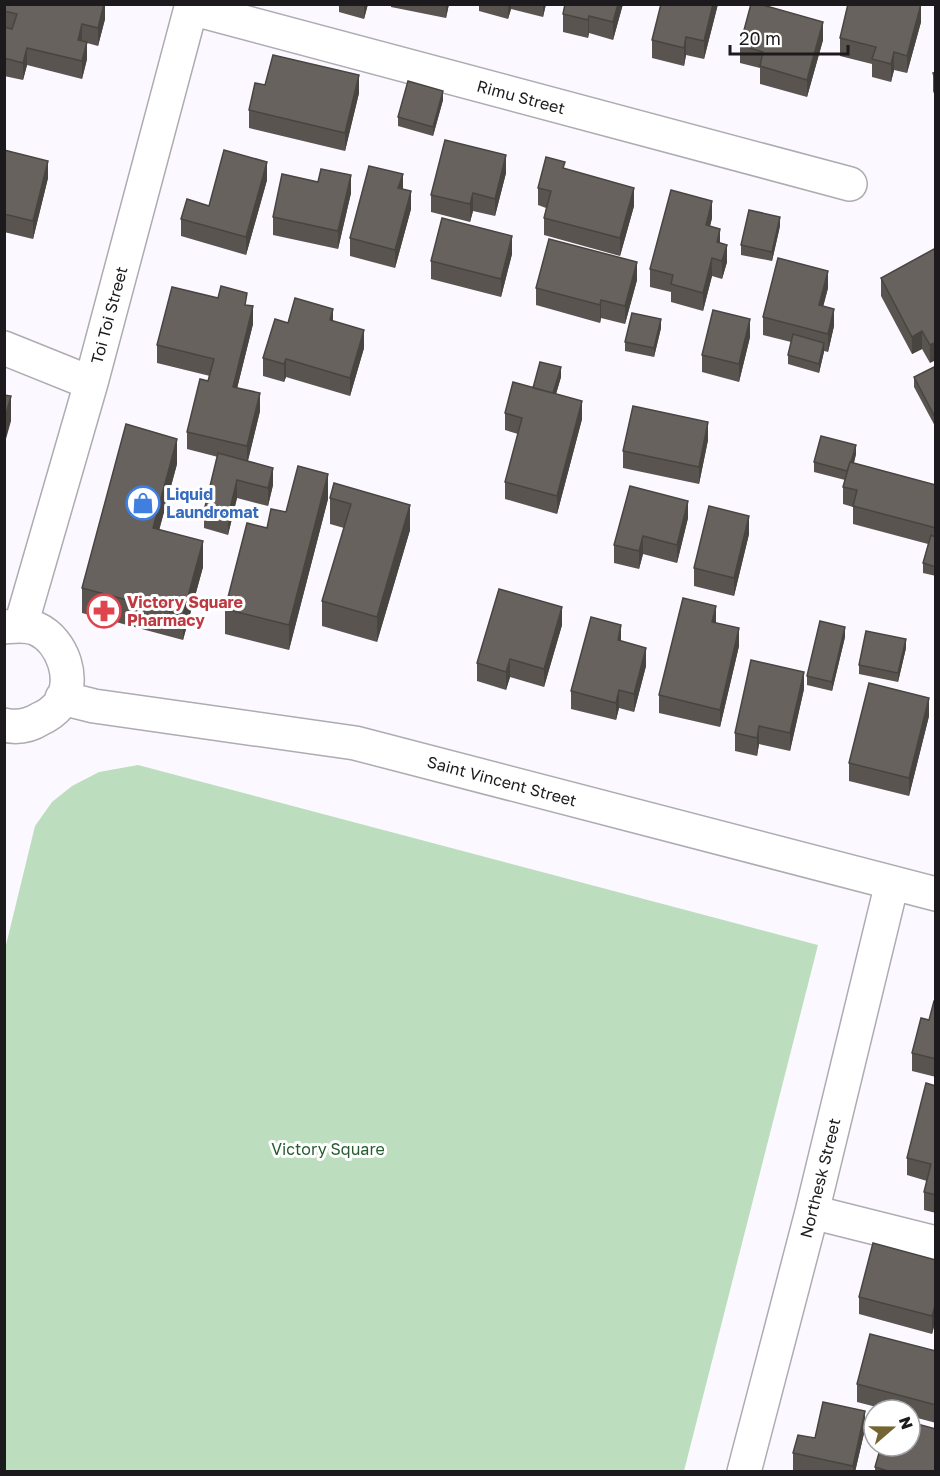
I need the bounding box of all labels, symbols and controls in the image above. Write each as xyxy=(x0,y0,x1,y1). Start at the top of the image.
scale bar xyxy=(730,18,848,56)
text: 20 m xyxy=(739,27,781,49)
street label: Rimu Street xyxy=(475,76,567,118)
street label: Toi Toi Street xyxy=(86,264,132,366)
place label: Liquid Laundromat xyxy=(166,484,259,522)
shop icon: Liquid Laundromat xyxy=(125,485,161,521)
place label: Victory Square Pharmacy xyxy=(127,592,243,630)
pharmacy icon: Victory Square Pharmacy xyxy=(86,593,122,629)
street label: Saint Vincent Street xyxy=(425,751,579,811)
street label: Northesk Street xyxy=(795,1116,845,1240)
park label: Victory Square xyxy=(271,1139,385,1159)
north arrow xyxy=(862,1398,922,1458)
text: N xyxy=(895,1414,918,1432)

